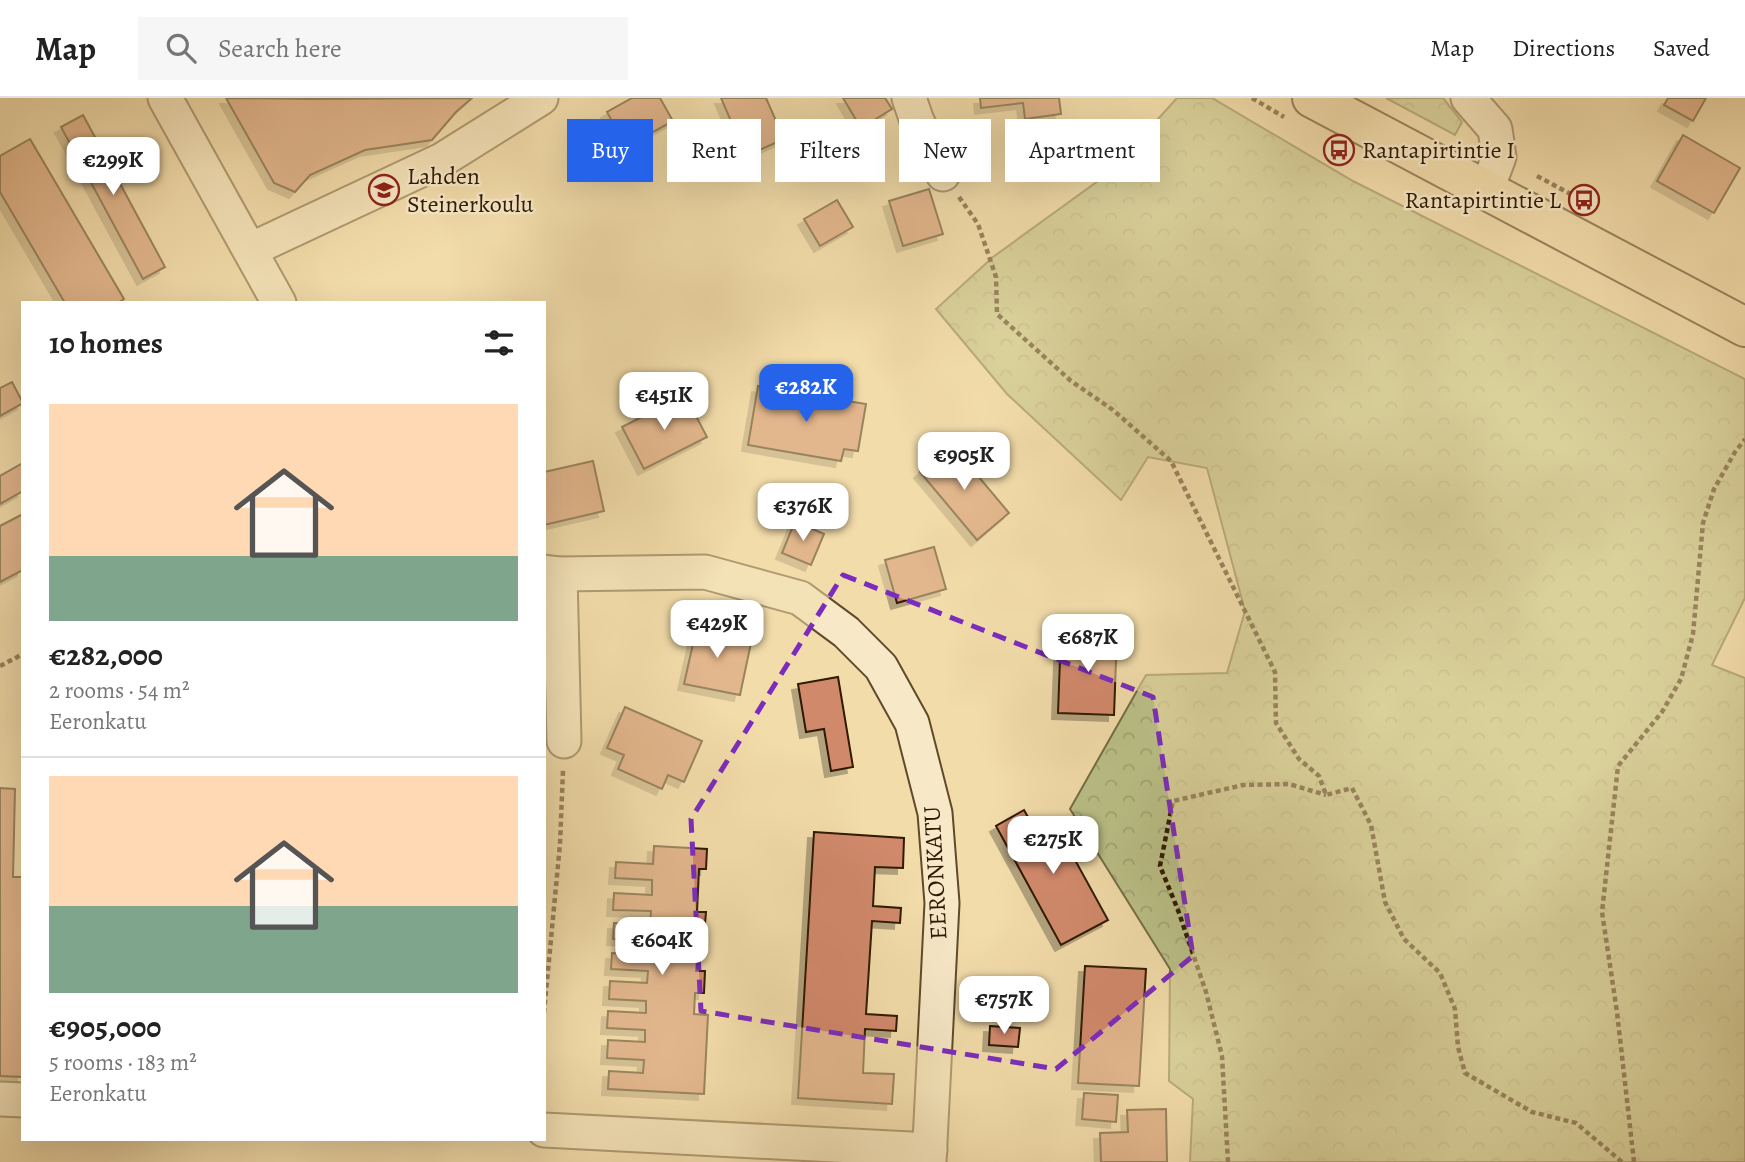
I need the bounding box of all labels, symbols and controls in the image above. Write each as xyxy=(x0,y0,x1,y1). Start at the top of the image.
search box xyxy=(138,17,628,80)
text: Map xyxy=(35,26,96,71)
icon: search xyxy=(162,29,200,67)
text: Search here xyxy=(218,31,342,66)
text: Map xyxy=(1430,32,1474,64)
text: Directions xyxy=(1512,32,1615,64)
text: Saved xyxy=(1653,32,1710,64)
chip: Buy xyxy=(567,119,653,182)
chip: Rent xyxy=(667,119,761,182)
chip: Filters xyxy=(775,119,885,182)
chip: New xyxy=(899,119,991,182)
chip: Apartment xyxy=(1005,119,1160,182)
bus stop icon: Rantapirtintie I xyxy=(1322,133,1356,167)
place label: Rantapirtintie I xyxy=(1362,134,1515,166)
pin: €299K xyxy=(64,138,162,197)
text: €299K xyxy=(83,144,143,175)
place label: Lahden Steinerkoulu xyxy=(407,160,533,220)
school or university icon: Lahden Steinerkoulu xyxy=(367,173,401,207)
bus stop icon: Rantapirtintie L xyxy=(1567,183,1601,217)
place label: Rantapirtintie L xyxy=(1405,184,1562,216)
text: 10 homes xyxy=(49,323,163,363)
icon: filters xyxy=(480,324,518,362)
pin: €282K xyxy=(757,364,855,424)
text: €282K xyxy=(775,371,837,402)
pin: €451K xyxy=(615,372,713,432)
text: €451K xyxy=(635,379,693,410)
pin: €905K xyxy=(915,432,1013,492)
text: €905K xyxy=(934,439,994,470)
icon: home xyxy=(221,450,347,576)
pin: €376K xyxy=(754,484,852,543)
text: €376K xyxy=(774,490,832,521)
pin: €429K xyxy=(668,601,766,660)
text: €429K xyxy=(687,607,747,638)
pin: €687K xyxy=(1039,614,1137,674)
text: €687K xyxy=(1058,621,1118,652)
text: €282,000 xyxy=(49,635,163,675)
text: 2 rooms · 54 m² xyxy=(49,675,190,706)
text: Eeronkatu xyxy=(49,706,147,737)
street label: EERONKATU xyxy=(916,805,954,941)
pin: €275K xyxy=(1004,816,1102,876)
icon: home xyxy=(221,822,347,948)
text: €275K xyxy=(1023,823,1083,854)
pin: €604K xyxy=(613,918,711,977)
text: €604K xyxy=(631,924,693,955)
pin: €757K xyxy=(955,976,1053,1036)
text: €757K xyxy=(975,983,1033,1014)
text: €905,000 xyxy=(49,1007,161,1047)
text: 5 rooms · 183 m² xyxy=(49,1047,197,1078)
text: Eeronkatu xyxy=(49,1078,147,1109)

